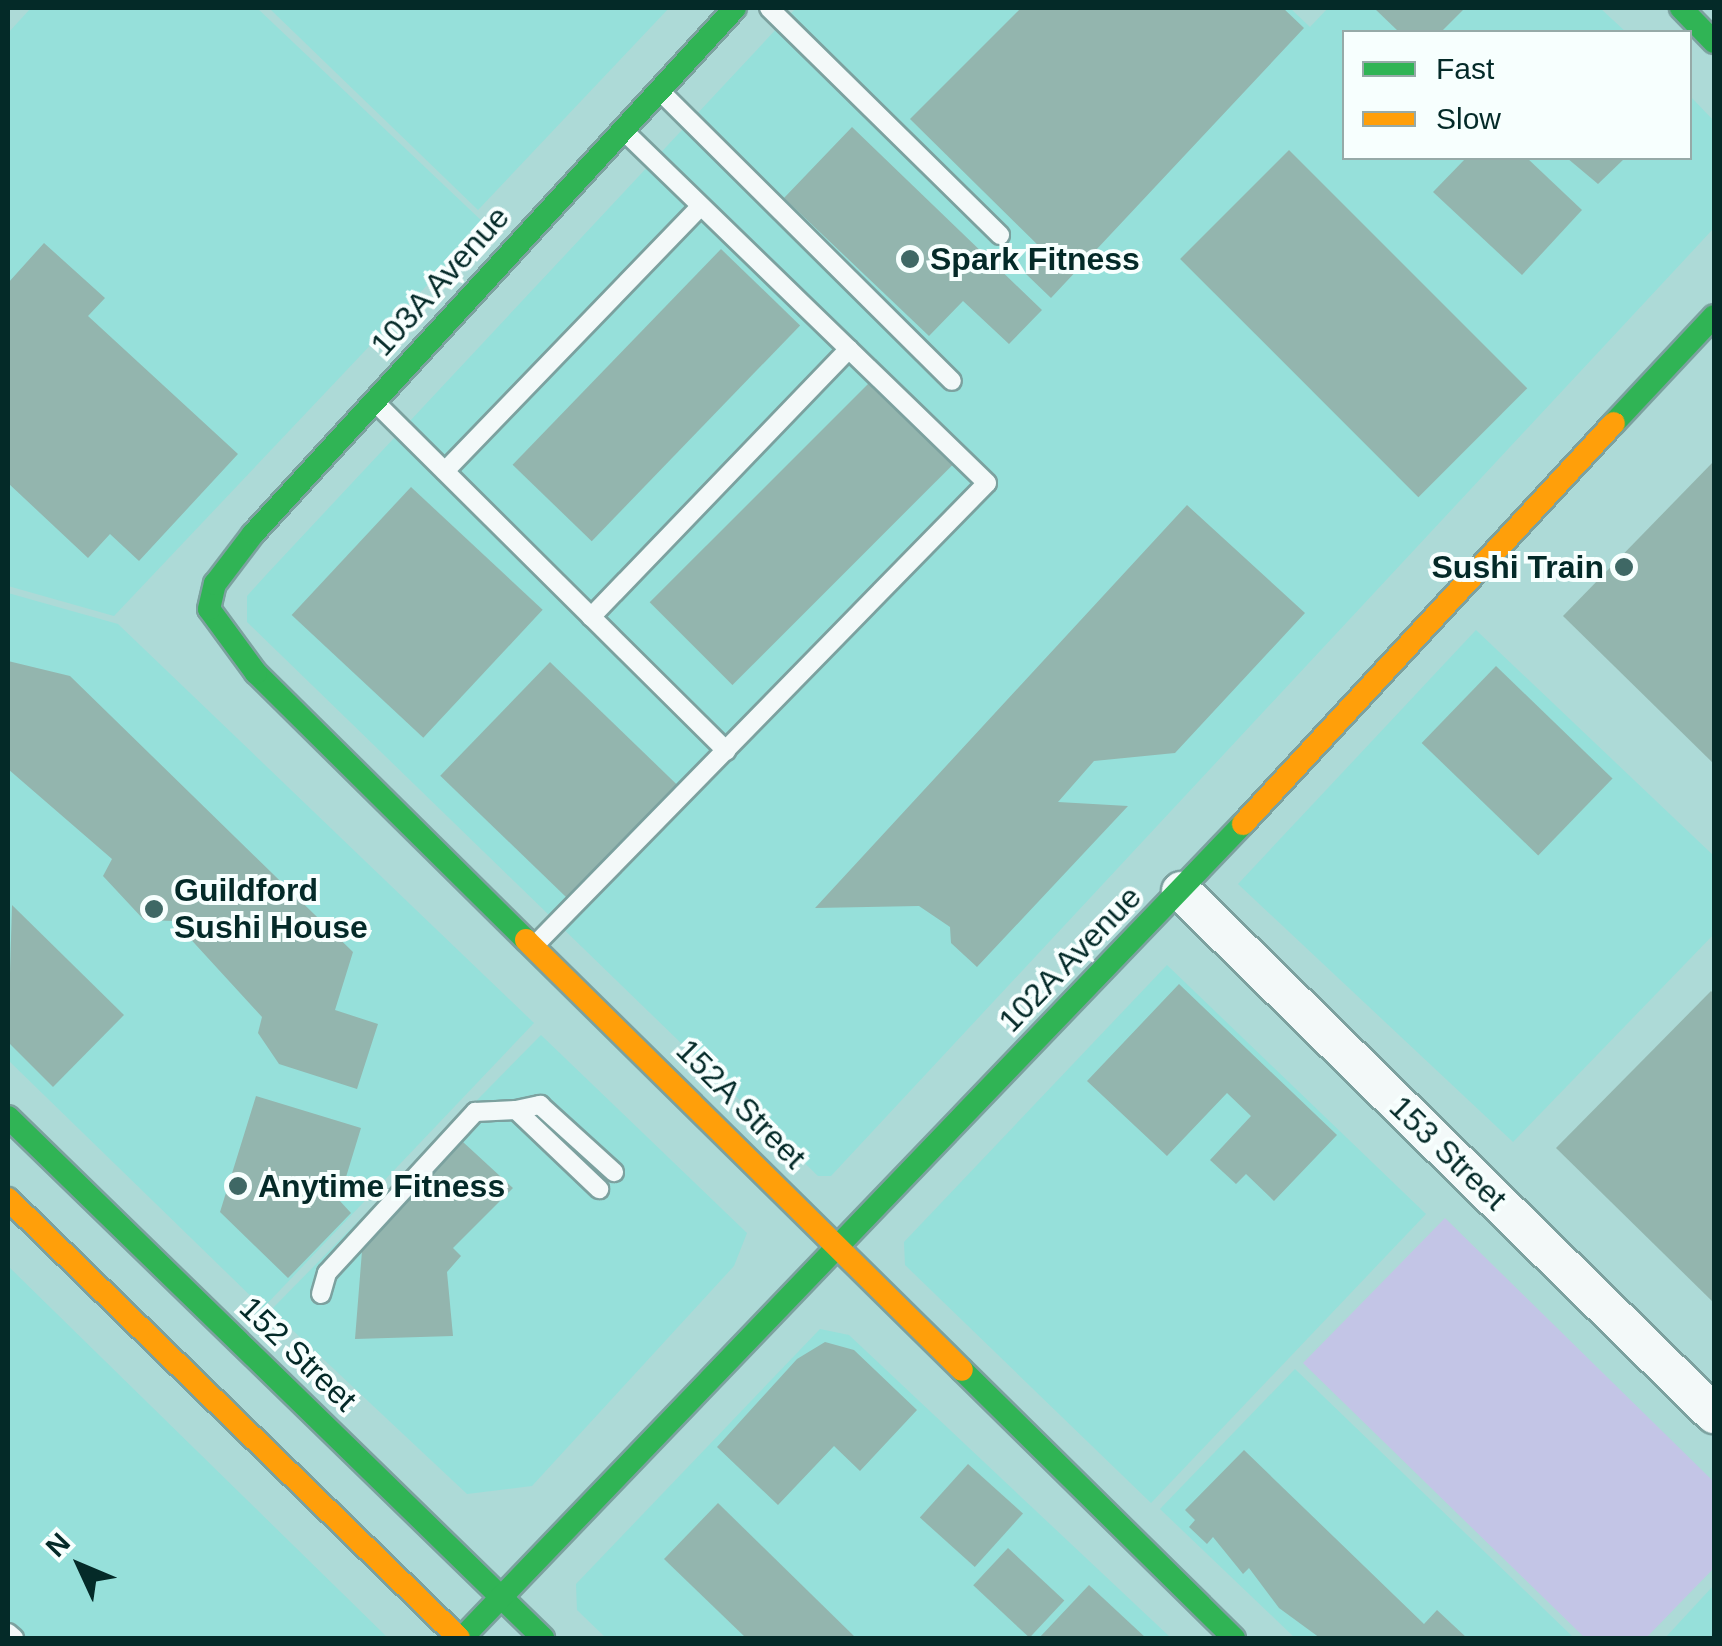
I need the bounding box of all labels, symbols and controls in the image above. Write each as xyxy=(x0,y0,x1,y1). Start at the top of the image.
legend xyxy=(1342,30,1692,160)
text: Fast xyxy=(1436,52,1494,85)
text: Slow xyxy=(1436,102,1501,135)
street label: 103A Avenue xyxy=(362,197,518,365)
place label: Spark Fitness xyxy=(930,240,1140,278)
marker: Spark Fitness xyxy=(899,248,921,270)
place label: Sushi Train xyxy=(1432,548,1604,586)
marker: Sushi Train xyxy=(1613,556,1635,578)
place label: Guildford Sushi House xyxy=(174,872,368,947)
street label: 102A Avenue xyxy=(990,877,1150,1041)
marker: Guildford Sushi House xyxy=(143,898,165,920)
street label: 152A Street xyxy=(668,1031,814,1177)
street label: 153 Street xyxy=(1382,1088,1514,1218)
place label: Anytime Fitness xyxy=(258,1167,505,1205)
marker: Anytime Fitness xyxy=(227,1175,249,1197)
street label: 152 Street xyxy=(232,1289,364,1419)
north arrow xyxy=(30,1516,130,1616)
text: N xyxy=(40,1527,76,1563)

